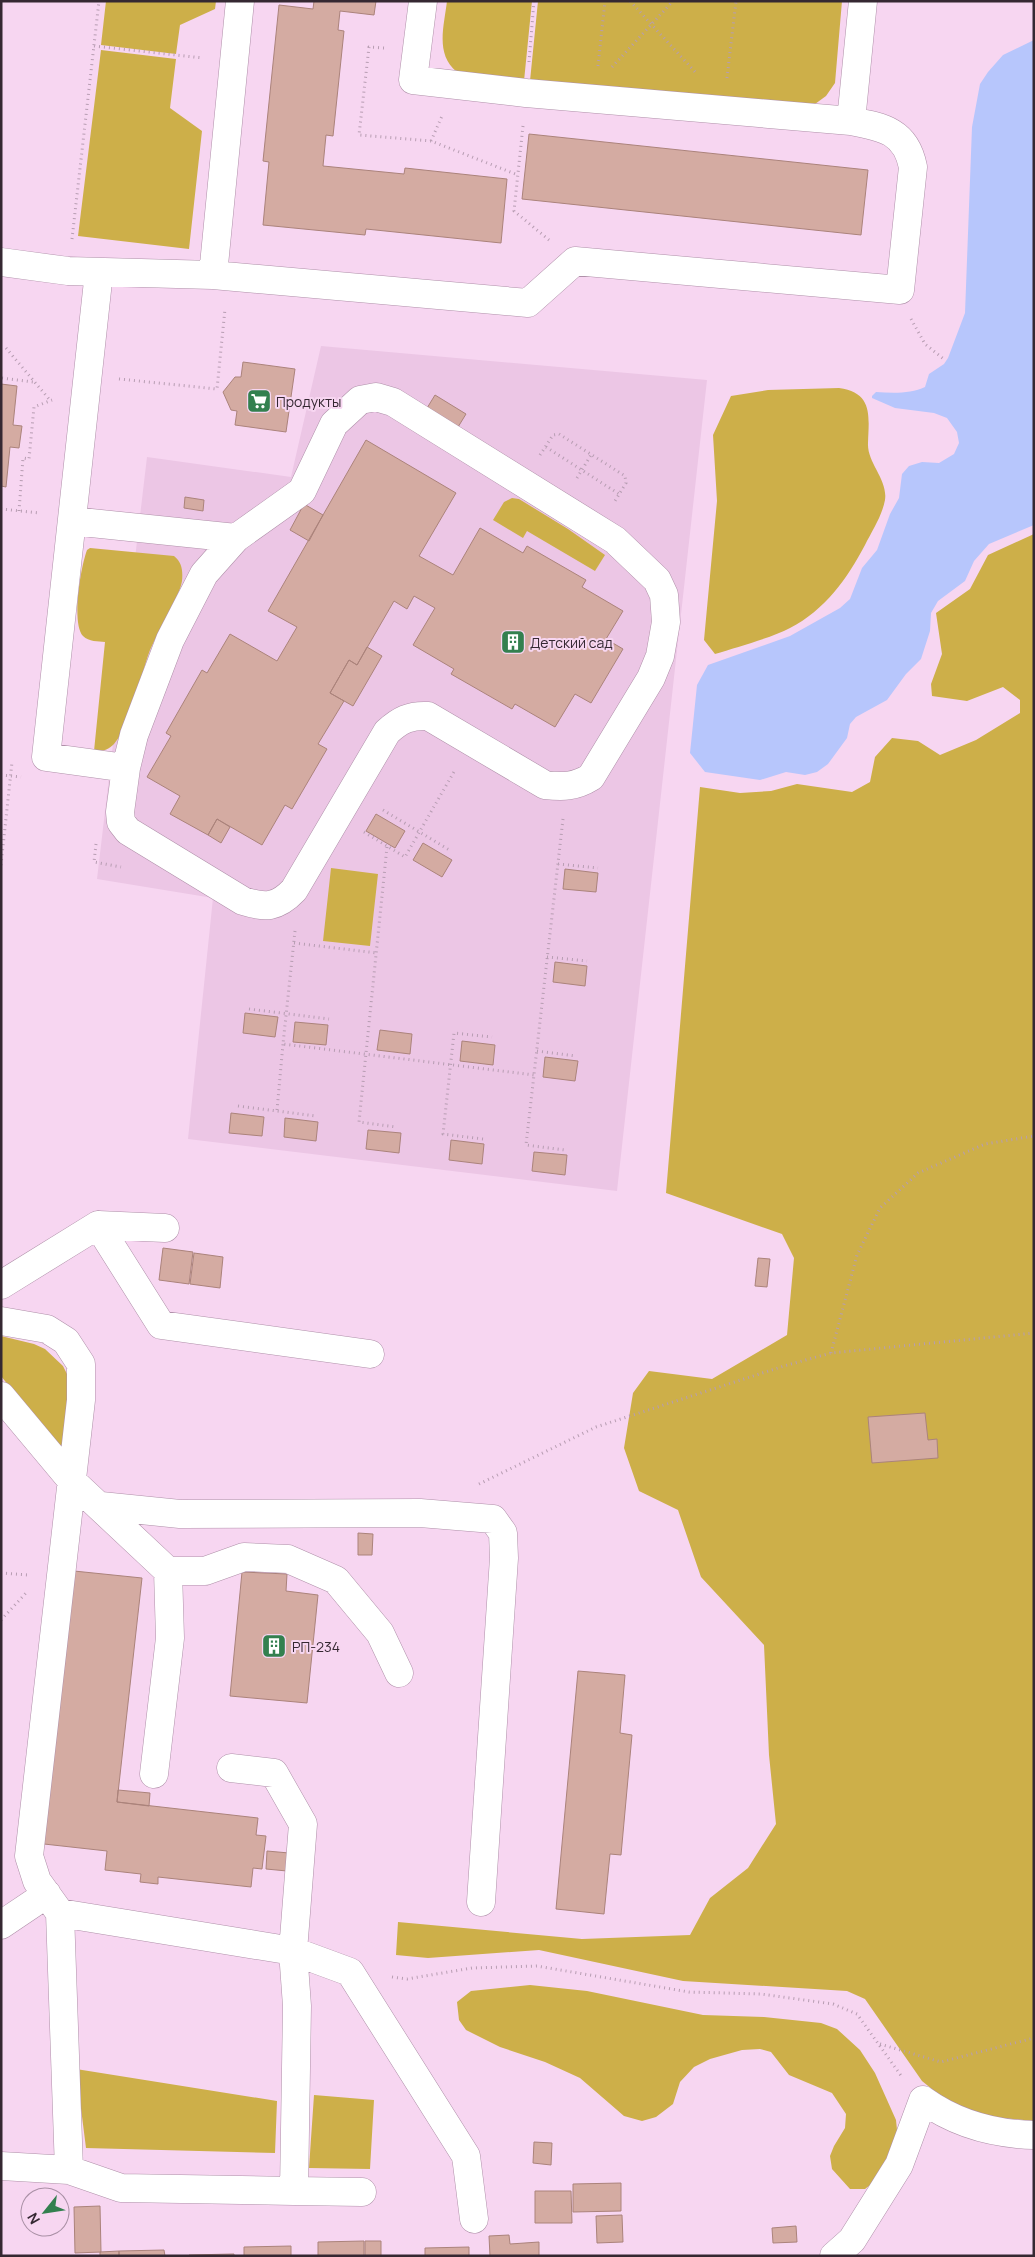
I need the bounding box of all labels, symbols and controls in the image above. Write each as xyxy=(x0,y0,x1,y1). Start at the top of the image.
supermarket icon: Продукты xyxy=(246,388,272,414)
place label: Продукты xyxy=(276,392,341,411)
building icon: Детский сад xyxy=(500,629,526,655)
place label: Детский сад xyxy=(530,633,613,652)
building icon: РП-234 xyxy=(261,1633,287,1659)
place label: РП-234 xyxy=(292,1637,340,1656)
north arrow xyxy=(20,2187,70,2237)
text: N xyxy=(23,2210,44,2228)

